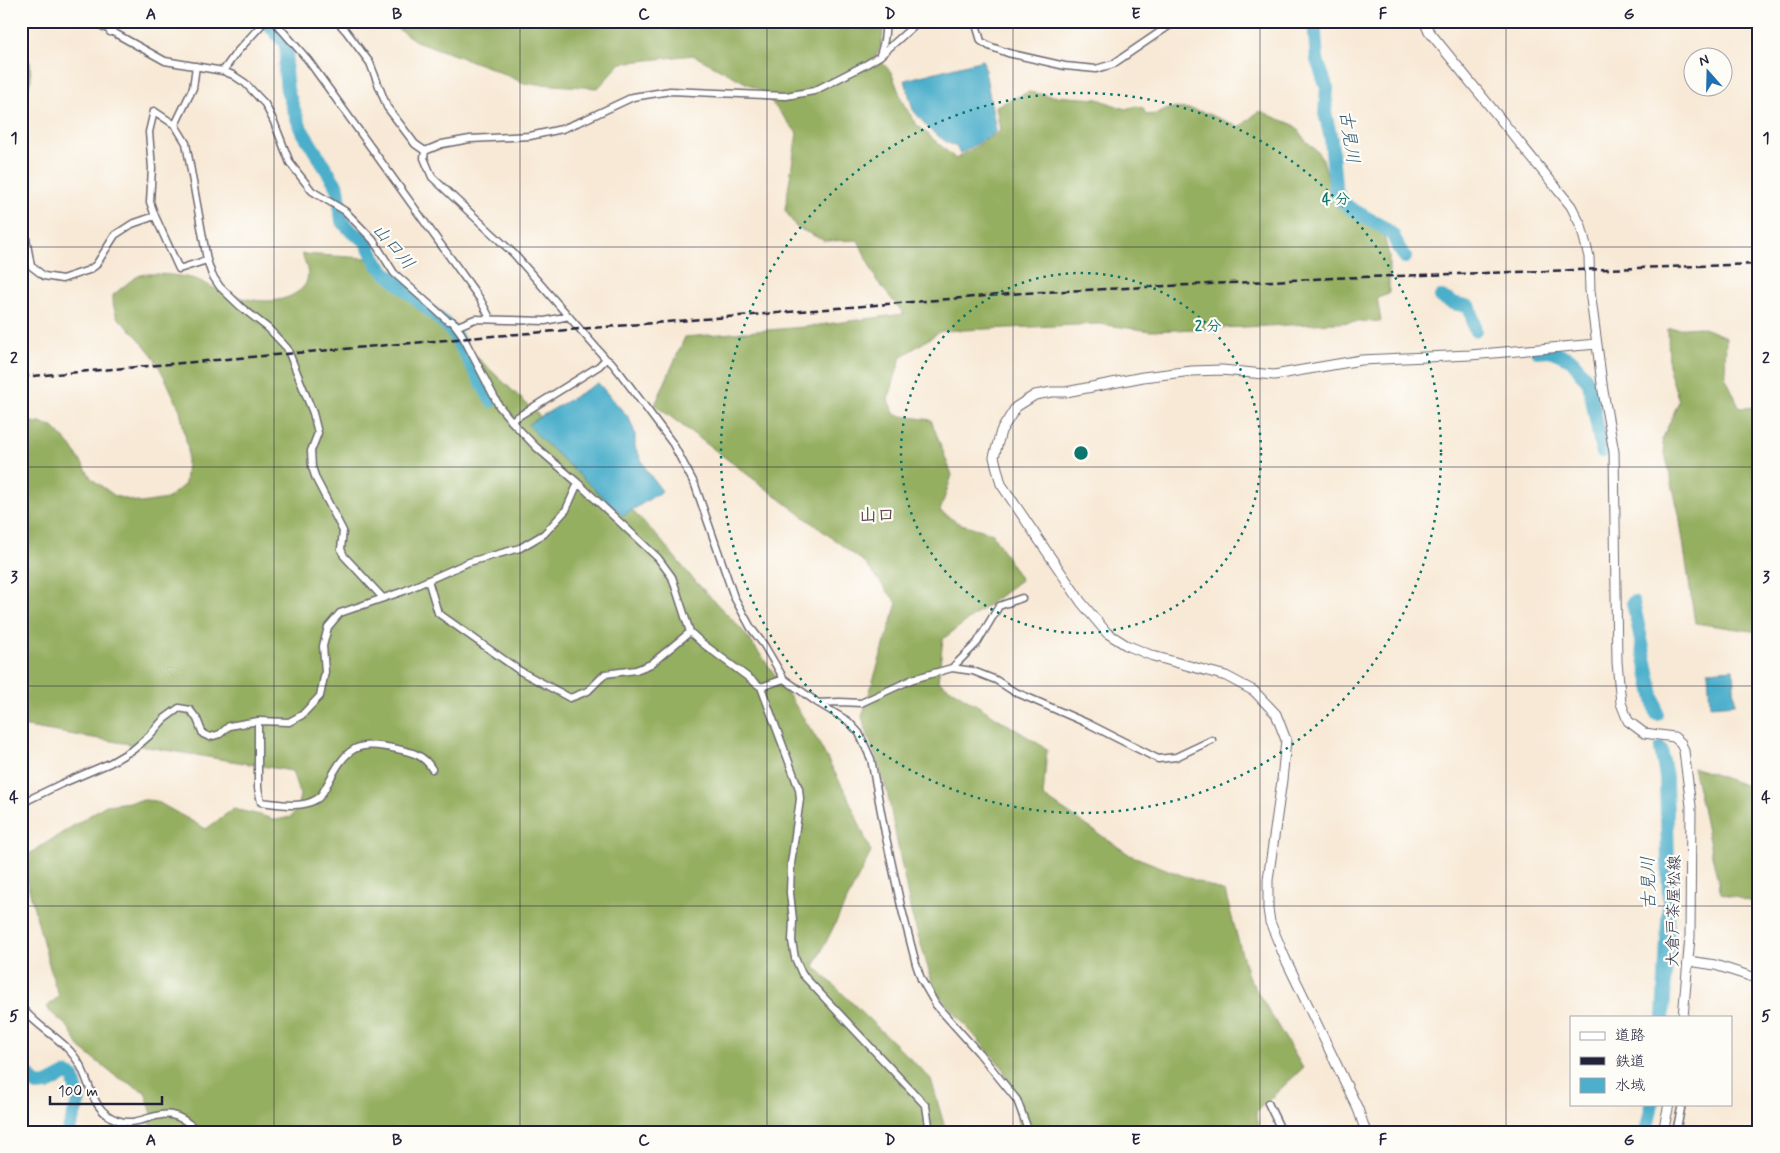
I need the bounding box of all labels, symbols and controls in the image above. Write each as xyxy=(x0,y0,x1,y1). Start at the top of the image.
text: A xyxy=(146,4,156,25)
text: B xyxy=(392,4,402,25)
text: C xyxy=(638,4,650,25)
text: D xyxy=(884,4,896,25)
text: E xyxy=(1131,4,1141,25)
text: F xyxy=(1379,4,1388,25)
text: G xyxy=(1624,4,1635,25)
north arrow xyxy=(1682,48,1732,98)
text: N xyxy=(1696,51,1711,71)
water label: 古見川 xyxy=(1333,109,1365,165)
text: 1 xyxy=(10,128,18,149)
text: 1 xyxy=(1762,128,1770,149)
text: 4 分 xyxy=(1322,190,1350,210)
water label: 山口川 xyxy=(366,219,420,275)
text: 2 分 xyxy=(1195,317,1221,337)
text: 2 xyxy=(10,348,18,369)
text: 2 xyxy=(1762,348,1770,369)
centre of rings xyxy=(1072,444,1090,462)
district label: 山口 xyxy=(859,504,895,528)
text: 3 xyxy=(10,567,18,588)
text: 3 xyxy=(1762,567,1770,588)
text: 4 xyxy=(9,787,19,808)
text: 4 xyxy=(1761,787,1771,808)
street label: 大倉戸茶屋松線 xyxy=(1663,855,1685,967)
water label: 古見川 xyxy=(1637,856,1661,910)
text: 5 xyxy=(9,1006,19,1027)
text: 5 xyxy=(1761,1006,1771,1027)
legend xyxy=(1570,1016,1732,1106)
text: 道路 xyxy=(1615,1026,1645,1046)
text: 鉄道 xyxy=(1615,1052,1645,1072)
scale bar xyxy=(50,1073,162,1105)
text: 水域 xyxy=(1615,1076,1645,1096)
text: 100 m xyxy=(58,1082,98,1102)
text: A xyxy=(146,1130,156,1151)
text: B xyxy=(392,1130,402,1151)
text: C xyxy=(638,1130,650,1151)
text: D xyxy=(884,1130,896,1151)
text: E xyxy=(1131,1130,1141,1151)
text: F xyxy=(1379,1130,1388,1151)
text: G xyxy=(1624,1130,1635,1151)

